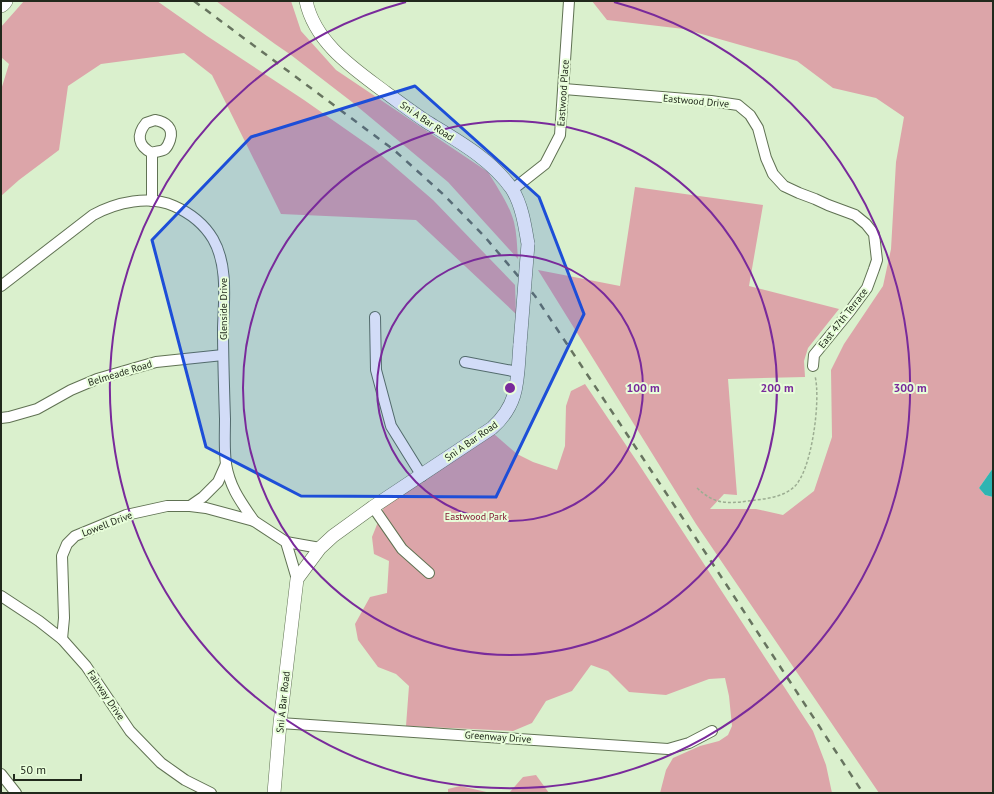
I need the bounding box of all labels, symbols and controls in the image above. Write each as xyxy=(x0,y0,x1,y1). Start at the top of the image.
street label: Eastwood Place xyxy=(554,59,572,127)
street label: Eastwood Drive xyxy=(662,92,730,110)
street label: Sni A Bar Road xyxy=(398,98,456,144)
street label: Glenside Drive xyxy=(217,278,230,340)
street label: East 47th Terrace xyxy=(815,285,871,351)
street label: Belmeade Road xyxy=(86,357,154,389)
text: 100 m xyxy=(626,380,660,395)
text: 200 m xyxy=(760,380,794,395)
text: 300 m xyxy=(893,380,927,395)
centre of rings xyxy=(503,381,517,395)
street label: Sni A Bar Road xyxy=(442,418,500,464)
street label: Lowell Drive xyxy=(80,508,134,540)
park label: Eastwood Park xyxy=(445,510,507,523)
street label: Fairway Drive xyxy=(84,667,128,723)
street label: Sni A Bar Road xyxy=(273,671,293,733)
street label: Greenway Drive xyxy=(464,728,532,746)
scale bar xyxy=(14,756,81,782)
text: 50 m xyxy=(20,762,46,777)

